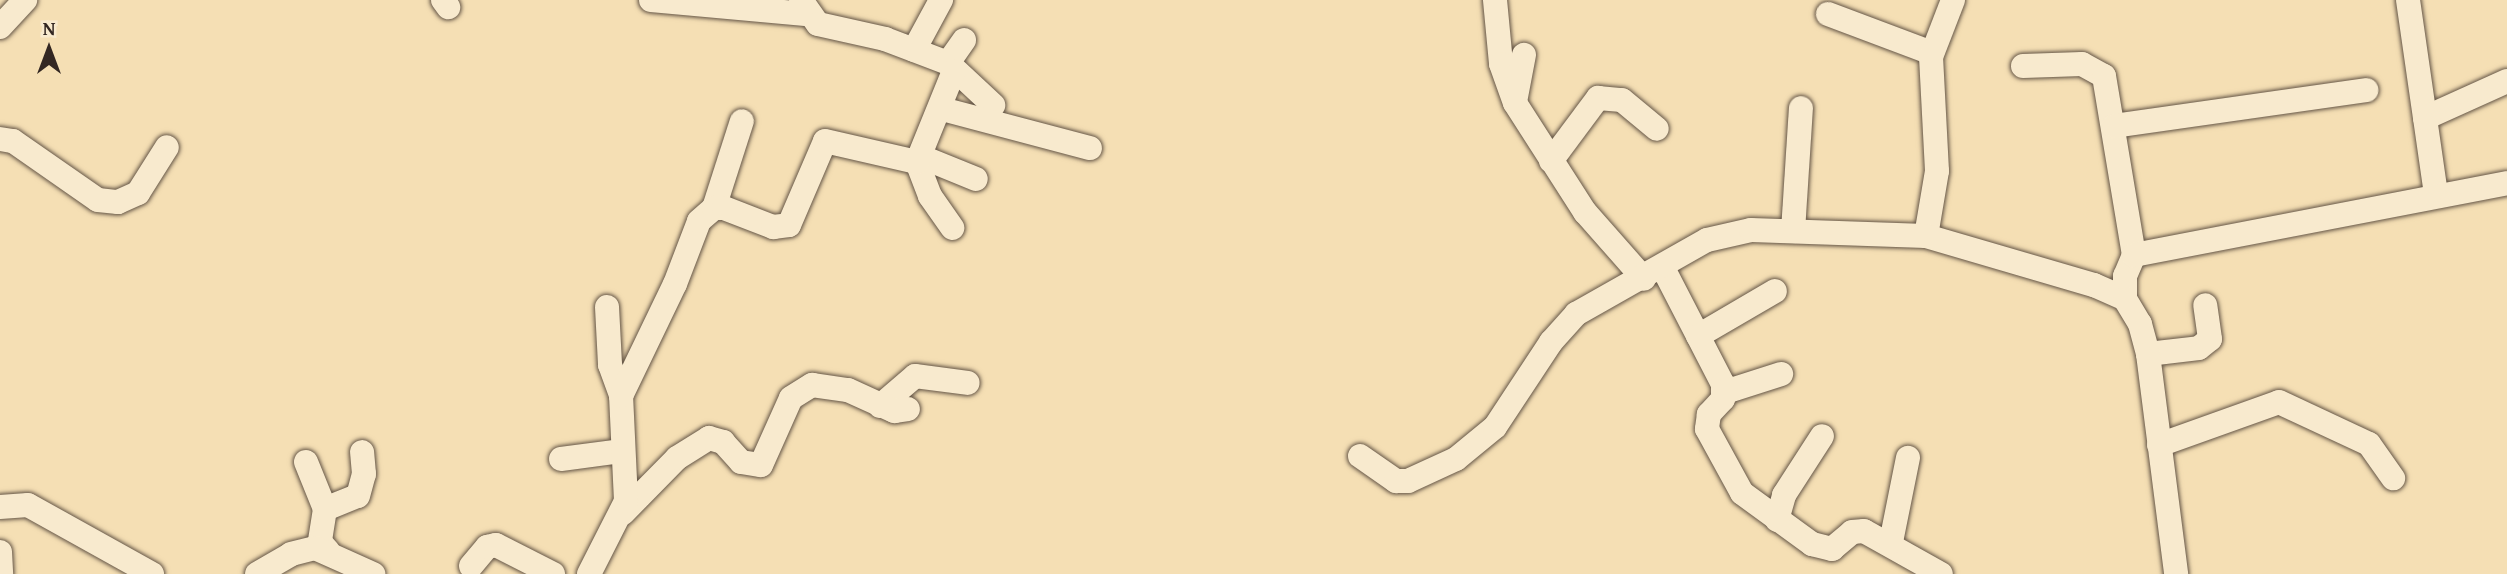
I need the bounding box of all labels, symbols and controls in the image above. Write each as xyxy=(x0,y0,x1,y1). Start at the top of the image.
north arrow xyxy=(14,14,84,84)
text: N xyxy=(43,14,55,42)

